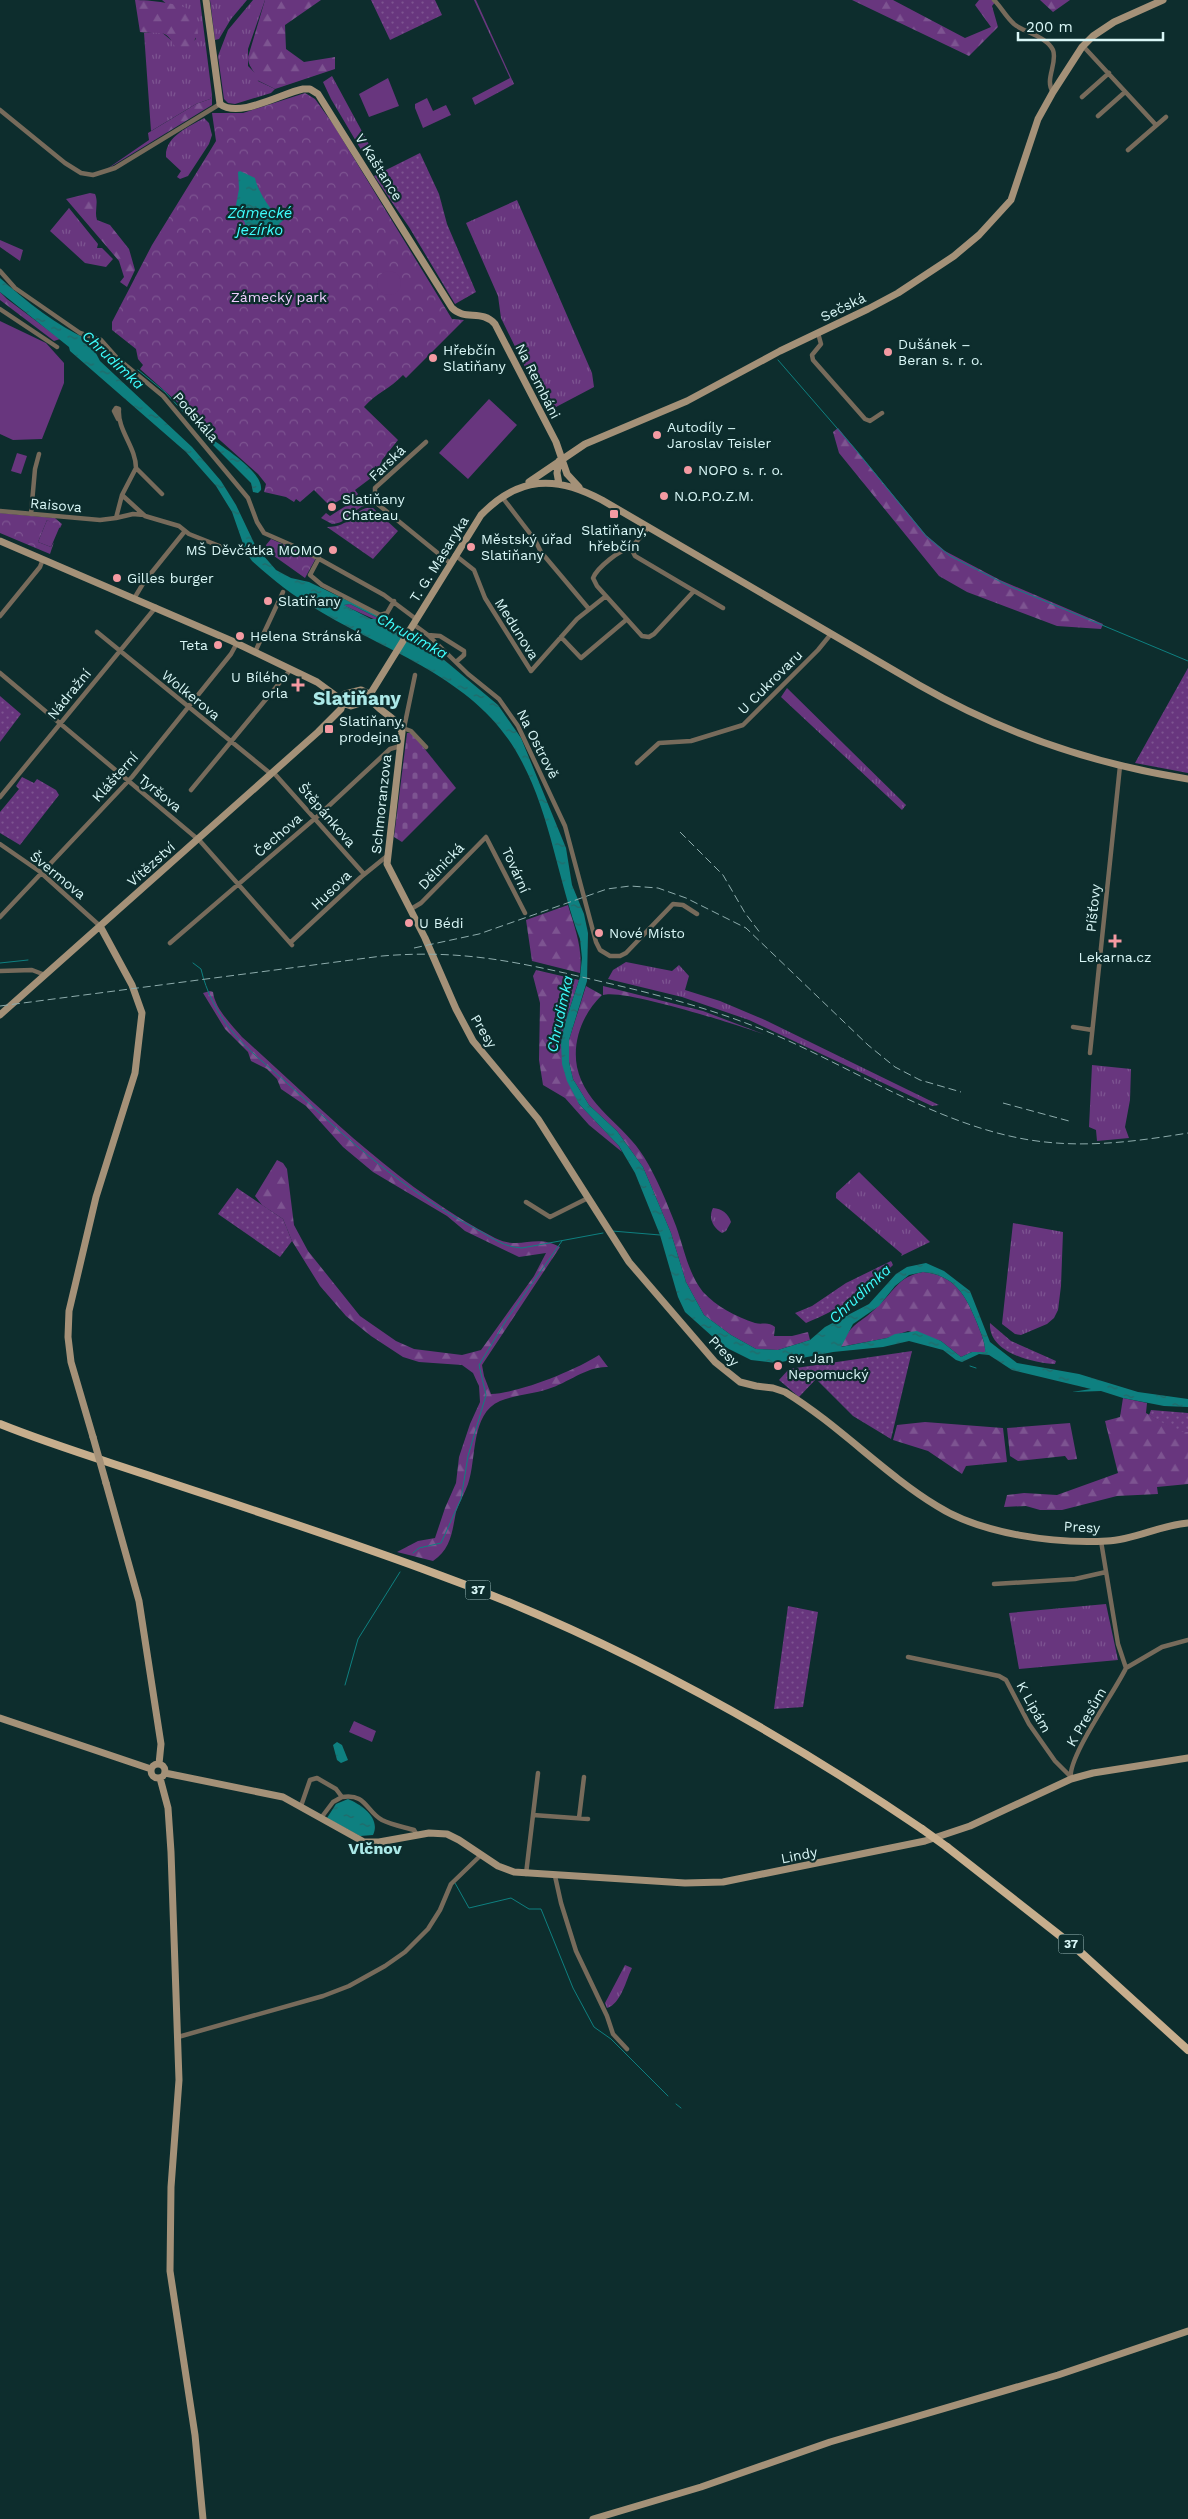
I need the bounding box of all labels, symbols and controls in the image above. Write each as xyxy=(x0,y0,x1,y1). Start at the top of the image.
scale bar xyxy=(1018,10,1163,42)
text: 200 m xyxy=(1026,18,1073,36)
street label: V Kaštance xyxy=(352,131,406,203)
water label: Zámecké jezírko xyxy=(227,204,292,239)
park label: Zámecký park xyxy=(231,289,327,305)
street label: Sečská xyxy=(818,289,868,325)
water label: Chrudimka xyxy=(78,327,148,393)
place label: Dušánek – Beran s. r. o. xyxy=(898,336,983,368)
street label: Na Rembáni xyxy=(512,341,564,421)
place label: Hřebčín Slatiňany xyxy=(443,342,507,374)
marker: Dušánek – Beran s. r. o. xyxy=(882,346,894,358)
marker: Hřebčín Slatiňany xyxy=(427,352,439,364)
street label: Podskála xyxy=(170,389,222,445)
place label: Autodíly – Jaroslav Teisler xyxy=(667,419,772,451)
marker: Autodíly – Jaroslav Teisler xyxy=(651,429,663,441)
street label: Farská xyxy=(366,442,409,484)
place label: NOPO s. r. o. xyxy=(698,462,783,478)
marker: NOPO s. r. o. xyxy=(682,464,694,476)
place label: N.O.P.O.Z.M. xyxy=(674,488,754,504)
marker: N.O.P.O.Z.M. xyxy=(658,490,670,502)
place label: Slatiňany Chateau xyxy=(342,491,406,523)
street label: Raisova xyxy=(30,495,83,515)
marker: Slatiňany Chateau xyxy=(326,501,338,513)
marker: Slatiňany, hřebčín xyxy=(608,508,620,520)
street label: T. G. Masaryka xyxy=(406,513,472,605)
place label: Slatiňany, hřebčín xyxy=(581,522,647,554)
place label: Městský úřad Slatiňany xyxy=(481,531,572,563)
marker: Městský úřad Slatiňany xyxy=(465,541,477,553)
place label: MŠ Děvčátka MOMO xyxy=(186,542,323,558)
marker: MŠ Děvčátka MOMO xyxy=(327,544,339,556)
place label: Gilles burger xyxy=(127,570,214,586)
marker: Gilles burger xyxy=(111,572,123,584)
place label: Slatiňany xyxy=(278,593,342,609)
marker: Slatiňany xyxy=(262,595,274,607)
street label: Medunova xyxy=(492,595,542,663)
water label: Chrudimka xyxy=(373,609,451,663)
place label: Helena Stránská xyxy=(250,628,362,644)
marker: Helena Stránská xyxy=(234,630,246,642)
place label: Teta xyxy=(179,637,208,653)
marker: Teta xyxy=(212,639,224,651)
street label: U Cukrovaru xyxy=(735,647,805,717)
street label: Nádražní xyxy=(44,665,94,722)
street label: Wolkerova xyxy=(159,667,223,723)
place label: U Bílého orla xyxy=(231,669,288,701)
marker: U Bílého orla xyxy=(292,679,304,691)
district label: Slatiňany xyxy=(313,687,401,710)
street label: Na Ostrově xyxy=(514,707,562,781)
place label: Slatiňany, prodejna xyxy=(339,713,404,745)
marker: Slatiňany, prodejna xyxy=(323,723,335,735)
street label: Klášterní xyxy=(89,749,141,805)
street label: Schmoranzova xyxy=(368,753,394,855)
street label: Tyršova xyxy=(135,771,185,815)
street label: Štěpánkova xyxy=(295,780,359,850)
street label: Čechova xyxy=(251,810,305,860)
street label: Vítězství xyxy=(124,838,178,890)
street label: Dělnická xyxy=(415,839,467,893)
street label: Tovární xyxy=(499,845,533,896)
street label: Švermova xyxy=(27,848,89,902)
street label: Husova xyxy=(308,867,354,913)
street label: Píšťovy xyxy=(1083,882,1104,933)
place label: U Bédi xyxy=(419,915,463,931)
marker: U Bédi xyxy=(403,917,415,929)
place label: Nové Místo xyxy=(609,925,685,941)
marker: Nové Místo xyxy=(593,927,605,939)
marker: Lekarna.cz xyxy=(1109,935,1121,947)
place label: Lekarna.cz xyxy=(1078,949,1152,965)
water label: Chrudimka xyxy=(543,974,577,1054)
street label: Presy xyxy=(468,1011,501,1051)
water label: Chrudimka xyxy=(825,1261,895,1327)
street label: Presy xyxy=(706,1333,743,1370)
place label: sv. Jan Nepomucký xyxy=(788,1350,869,1382)
marker: sv. Jan Nepomucký xyxy=(772,1360,784,1372)
street label: Presy xyxy=(1063,1518,1101,1536)
road number: 37 xyxy=(466,1580,490,1600)
street label: K Lipám xyxy=(1013,1679,1055,1735)
street label: K Presům xyxy=(1063,1685,1109,1749)
district label: Vlčnov xyxy=(348,1839,402,1858)
street label: Lindy xyxy=(779,1843,819,1866)
road number: 37 xyxy=(1058,1935,1084,1954)

